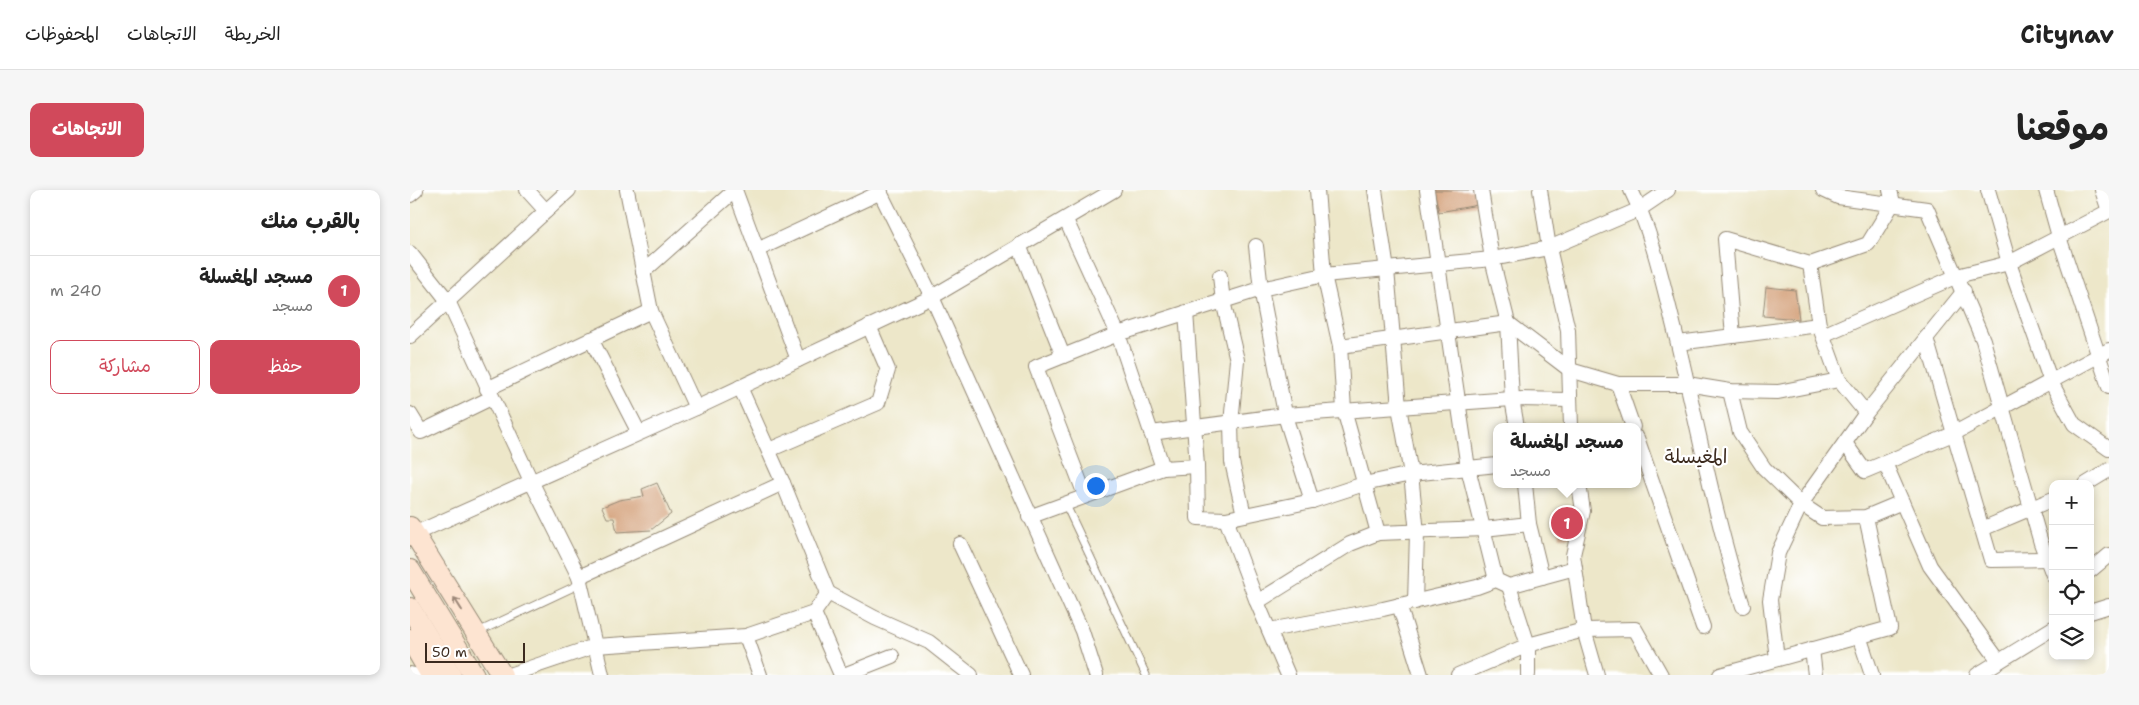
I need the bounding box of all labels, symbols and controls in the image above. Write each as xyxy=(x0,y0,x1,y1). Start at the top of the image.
text: Citynav xyxy=(2020,19,2114,51)
text: المحفوظات xyxy=(25,22,99,46)
text: الاتجاهات xyxy=(127,22,197,46)
text: الخريطة xyxy=(225,22,281,46)
button: الاتجاهات xyxy=(30,103,144,157)
text: موقعنا xyxy=(2016,104,2109,151)
text: بالقرب منك xyxy=(261,207,360,235)
text: مسجد المغسلة xyxy=(199,264,313,289)
text: 240 m xyxy=(50,280,102,301)
text: 1 xyxy=(340,280,348,301)
text: مسجد xyxy=(272,295,313,316)
button: مشاركة xyxy=(50,340,200,394)
button: حفظ xyxy=(210,340,360,394)
popup xyxy=(1493,423,1641,488)
text: مسجد المغسلة xyxy=(1510,429,1624,454)
district label: المغيسلة xyxy=(1665,444,1727,469)
text: مسجد xyxy=(1510,460,1551,481)
your location xyxy=(1083,473,1109,499)
map controls xyxy=(2049,480,2094,660)
button: + xyxy=(2049,480,2094,525)
pin: 1 xyxy=(1551,504,1583,542)
button: − xyxy=(2049,525,2094,570)
button: locate xyxy=(2049,570,2094,615)
one-way arrow xyxy=(452,597,462,611)
button: layers xyxy=(2049,615,2094,660)
scale bar xyxy=(425,640,525,663)
text: 50 m xyxy=(432,643,467,661)

